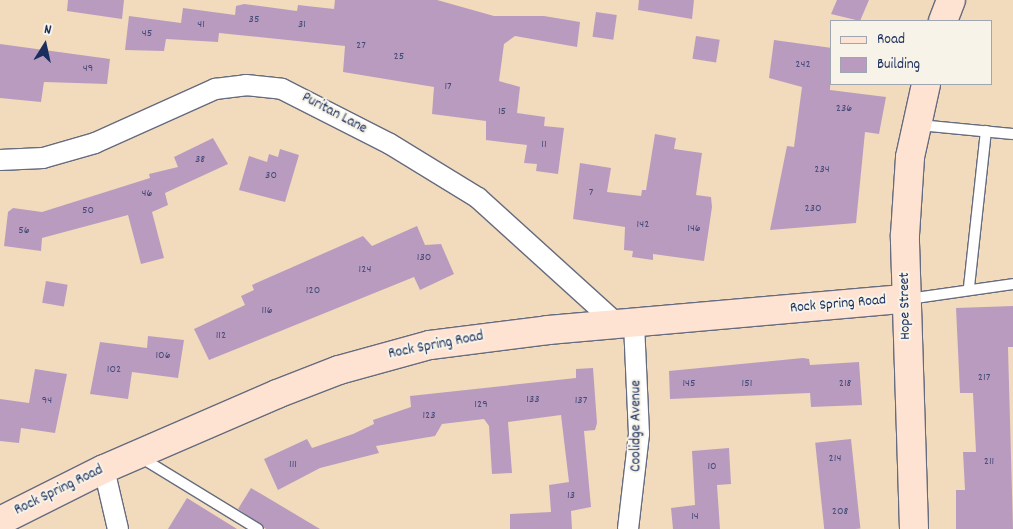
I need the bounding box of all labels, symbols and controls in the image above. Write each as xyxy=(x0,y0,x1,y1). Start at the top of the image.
house number: 35 xyxy=(249,13,259,27)
house number: 41 xyxy=(197,18,205,32)
house number: 31 xyxy=(298,18,306,32)
north arrow xyxy=(20,20,70,70)
text: N xyxy=(42,20,53,41)
legend xyxy=(830,20,993,85)
house number: 45 xyxy=(142,27,152,41)
text: Road xyxy=(877,29,905,51)
house number: 27 xyxy=(356,39,366,53)
house number: 25 xyxy=(394,50,404,64)
text: Building xyxy=(877,54,920,76)
house number: 242 xyxy=(795,58,811,72)
house number: 49 xyxy=(83,62,93,76)
house number: 17 xyxy=(444,80,452,94)
street label: Puritan Lane xyxy=(298,89,370,139)
house number: 236 xyxy=(836,102,852,116)
house number: 15 xyxy=(498,105,506,119)
house number: 11 xyxy=(541,138,547,152)
house number: 38 xyxy=(195,153,205,167)
house number: 234 xyxy=(814,163,830,177)
house number: 30 xyxy=(265,169,277,183)
house number: 7 xyxy=(589,186,593,200)
house number: 46 xyxy=(142,187,152,201)
house number: 230 xyxy=(804,202,822,216)
house number: 50 xyxy=(82,204,94,218)
house number: 142 xyxy=(637,218,649,232)
house number: 146 xyxy=(687,222,701,236)
house number: 56 xyxy=(18,224,30,238)
house number: 130 xyxy=(417,251,431,265)
house number: 124 xyxy=(359,263,371,277)
street label: Hope Street xyxy=(896,272,916,340)
house number: 120 xyxy=(306,284,320,298)
street label: Rock Spring Road xyxy=(789,292,887,318)
house number: 116 xyxy=(261,304,273,318)
street label: Rock Spring Road xyxy=(387,328,485,364)
house number: 112 xyxy=(216,329,226,343)
house number: 106 xyxy=(155,349,171,363)
house number: 102 xyxy=(107,363,121,377)
house number: 217 xyxy=(978,371,990,385)
house number: 145 xyxy=(682,377,696,391)
house number: 151 xyxy=(742,377,752,391)
house number: 218 xyxy=(839,377,851,391)
street label: Coolidge Avenue xyxy=(628,380,646,472)
house number: 133 xyxy=(526,393,540,407)
house number: 94 xyxy=(42,394,52,408)
house number: 137 xyxy=(575,394,587,408)
house number: 129 xyxy=(474,398,488,412)
house number: 123 xyxy=(422,409,436,423)
house number: 214 xyxy=(829,452,841,466)
house number: 211 xyxy=(984,455,994,469)
house number: 111 xyxy=(289,458,297,472)
house number: 10 xyxy=(707,460,717,474)
street label: Rock Spring Road xyxy=(12,462,106,520)
house number: 13 xyxy=(567,489,575,503)
house number: 208 xyxy=(832,505,848,519)
house number: 14 xyxy=(691,510,699,524)

